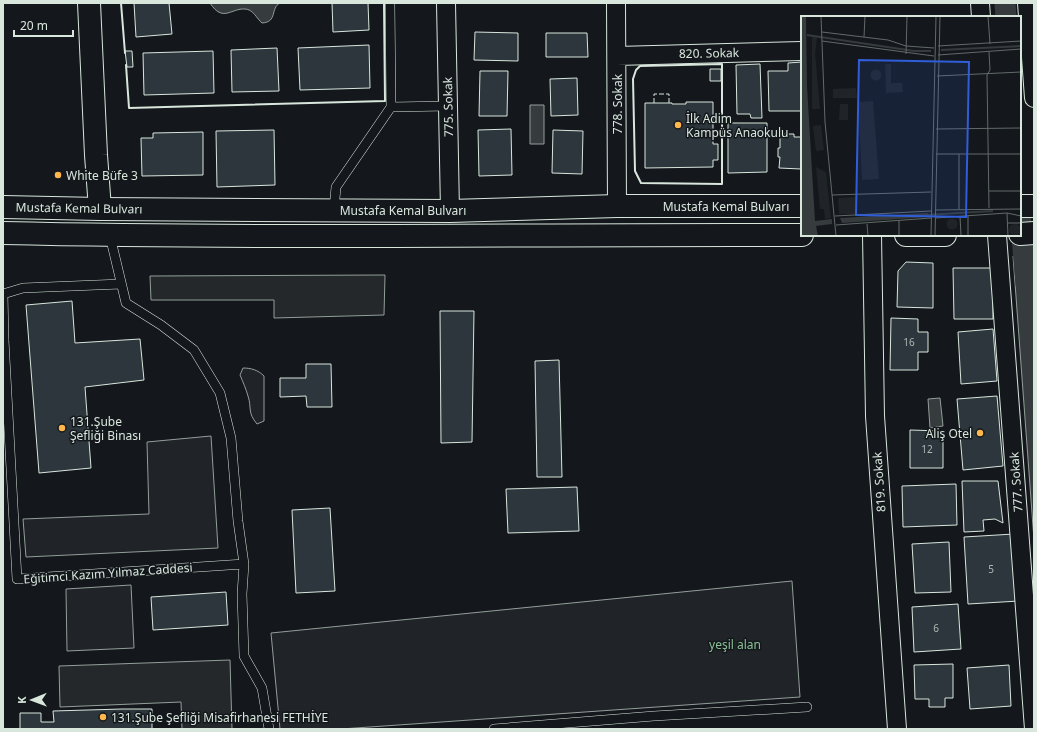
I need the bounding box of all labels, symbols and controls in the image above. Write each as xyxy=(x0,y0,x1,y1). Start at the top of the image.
scale bar xyxy=(14,12,73,38)
inset map xyxy=(801,16,1021,236)
text: 20 m xyxy=(20,17,48,34)
street label: 820. Sokak xyxy=(679,44,740,62)
street label: 778. Sokak xyxy=(609,73,626,134)
street label: 775. Sokak xyxy=(439,76,457,137)
place label: İlk Adim Kampüs Anaokulu xyxy=(686,110,788,141)
marker: İlk Adim Kampüs Anaokulu xyxy=(673,120,683,130)
place label: White Büfe 3 xyxy=(66,167,138,184)
marker: White Büfe 3 xyxy=(53,170,63,180)
street label: Mustafa Kemal Bulvarı xyxy=(16,198,142,218)
street label: Mustafa Kemal Bulvarı xyxy=(663,198,789,215)
street label: Mustafa Kemal Bulvarı xyxy=(340,202,466,219)
house number: 16 xyxy=(903,335,915,349)
place label: 131.Şube Şefliği Binası xyxy=(70,413,141,444)
marker: 131.Şube Şefliği Binası xyxy=(57,423,67,433)
place label: Aliş Otel xyxy=(926,425,972,442)
marker: Aliş Otel xyxy=(975,428,985,438)
house number: 12 xyxy=(921,442,933,456)
street label: 819. Sokak xyxy=(868,451,890,513)
street label: 777. Sokak xyxy=(1005,451,1027,513)
street label: Eğitimci Kazım Yılmaz Caddesi xyxy=(23,559,193,587)
house number: 5 xyxy=(988,562,994,576)
house number: 6 xyxy=(933,621,939,635)
park label: yeşil alan xyxy=(709,636,761,653)
north arrow xyxy=(12,680,52,720)
text: K xyxy=(14,696,29,704)
place label: 131.Şube Şefliği Misafirhanesi FETHİYE xyxy=(111,709,328,726)
marker: 131.Şube Şefliği Misafirhanesi FETHİYE xyxy=(98,712,108,722)

